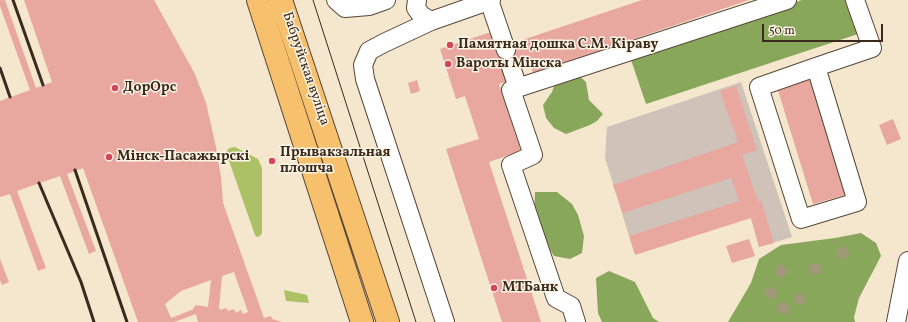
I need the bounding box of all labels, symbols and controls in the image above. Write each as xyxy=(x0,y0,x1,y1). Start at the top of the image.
street label: Бабруйская вуліца xyxy=(278,10,332,128)
scale bar xyxy=(764,16,885,42)
text: 50 m xyxy=(769,23,795,39)
place label: Памятная дошка С.М. Кіраву xyxy=(458,37,658,53)
marker: Памятная дошка С.М. Кіраву xyxy=(445,40,455,50)
place label: Вароты Мінска xyxy=(456,56,562,72)
marker: Вароты Мінска xyxy=(443,59,453,69)
place label: ДорОрс xyxy=(123,80,176,96)
marker: ДорОрс xyxy=(110,83,120,93)
place label: Прывакзальная плошча xyxy=(280,145,391,178)
place label: Мінск-Пасажырскі xyxy=(117,149,249,165)
marker: Мінск-Пасажырскі xyxy=(104,152,114,162)
marker: Прывакзальная плошча xyxy=(267,156,277,166)
place label: МТБанк xyxy=(502,280,558,296)
marker: МТБанк xyxy=(489,283,499,293)

